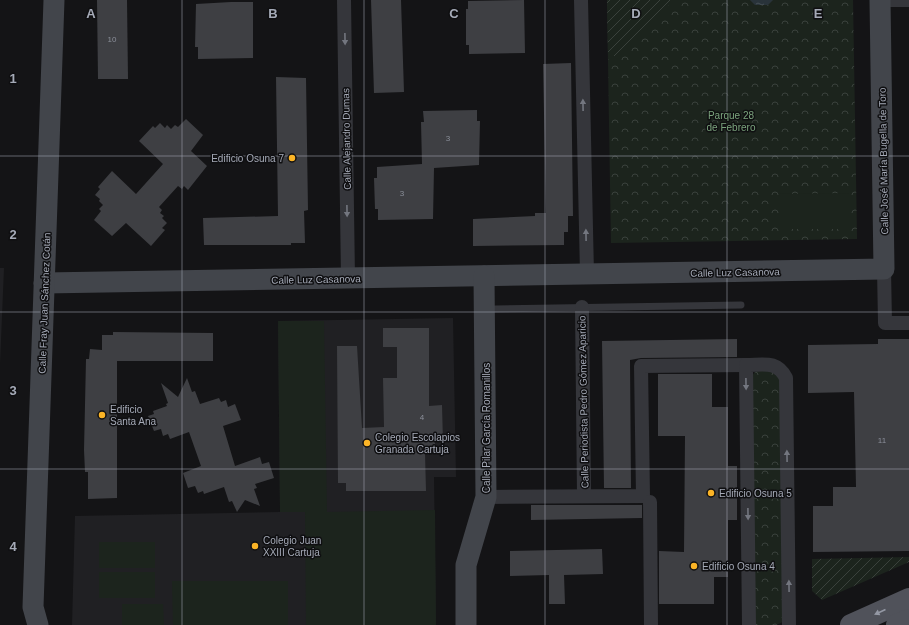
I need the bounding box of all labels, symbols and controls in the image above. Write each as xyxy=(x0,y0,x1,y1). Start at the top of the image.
text: A xyxy=(86,6,96,21)
text: B xyxy=(268,6,278,21)
text: C xyxy=(449,6,459,21)
text: D xyxy=(631,6,641,21)
text: E xyxy=(814,6,823,21)
one-way arrow xyxy=(342,33,348,46)
house number: 10 xyxy=(108,35,117,44)
text: 1 xyxy=(9,71,17,86)
street label: Calle José María Bugella de Toro xyxy=(877,87,890,235)
street label: Calle Alejandro Dumas xyxy=(340,88,353,190)
one-way arrow xyxy=(580,99,587,111)
park label: Parque 28 de Febrero xyxy=(707,110,756,133)
house number: 3 xyxy=(446,134,451,143)
place label: Edificio Osuna 7 xyxy=(211,153,284,164)
marker: Edificio Osuna 7 xyxy=(287,153,297,163)
house number: 3 xyxy=(400,189,405,198)
one-way arrow xyxy=(344,205,350,218)
text: 2 xyxy=(9,227,17,242)
one-way arrow xyxy=(583,228,589,241)
street label: Calle Fray Juan Sánchez Cotán xyxy=(37,232,52,374)
street label: Calle Luz Casanova xyxy=(690,266,780,279)
street label: Calle Luz Casanova xyxy=(271,273,361,286)
street label: Calle Periodista Pedro Gómez Aparicio xyxy=(576,315,591,489)
street label: Calle Pilar García Romanillos xyxy=(481,363,492,493)
one-way arrow xyxy=(743,378,749,391)
text: 3 xyxy=(9,383,17,398)
place label: Edificio Santa Ana xyxy=(110,404,157,427)
marker: Edificio Santa Ana xyxy=(97,410,107,420)
house number: 4 xyxy=(420,413,425,422)
place label: Colegio Escolapios Granada Cartuja xyxy=(375,432,460,455)
house number: 11 xyxy=(878,436,887,445)
marker: Colegio Escolapios Granada Cartuja xyxy=(362,438,372,448)
one-way arrow xyxy=(784,449,790,462)
marker: Edificio Osuna 5 xyxy=(706,488,716,498)
place label: Edificio Osuna 5 xyxy=(719,488,792,499)
one-way arrow xyxy=(745,508,751,521)
place label: Colegio Juan XXIII Cartuja xyxy=(263,535,321,558)
text: 4 xyxy=(9,539,17,554)
marker: Colegio Juan XXIII Cartuja xyxy=(250,541,260,551)
marker: Edificio Osuna 4 xyxy=(689,561,699,571)
place label: Edificio Osuna 4 xyxy=(702,561,775,572)
one-way arrow xyxy=(786,579,792,592)
one-way arrow xyxy=(874,609,886,615)

